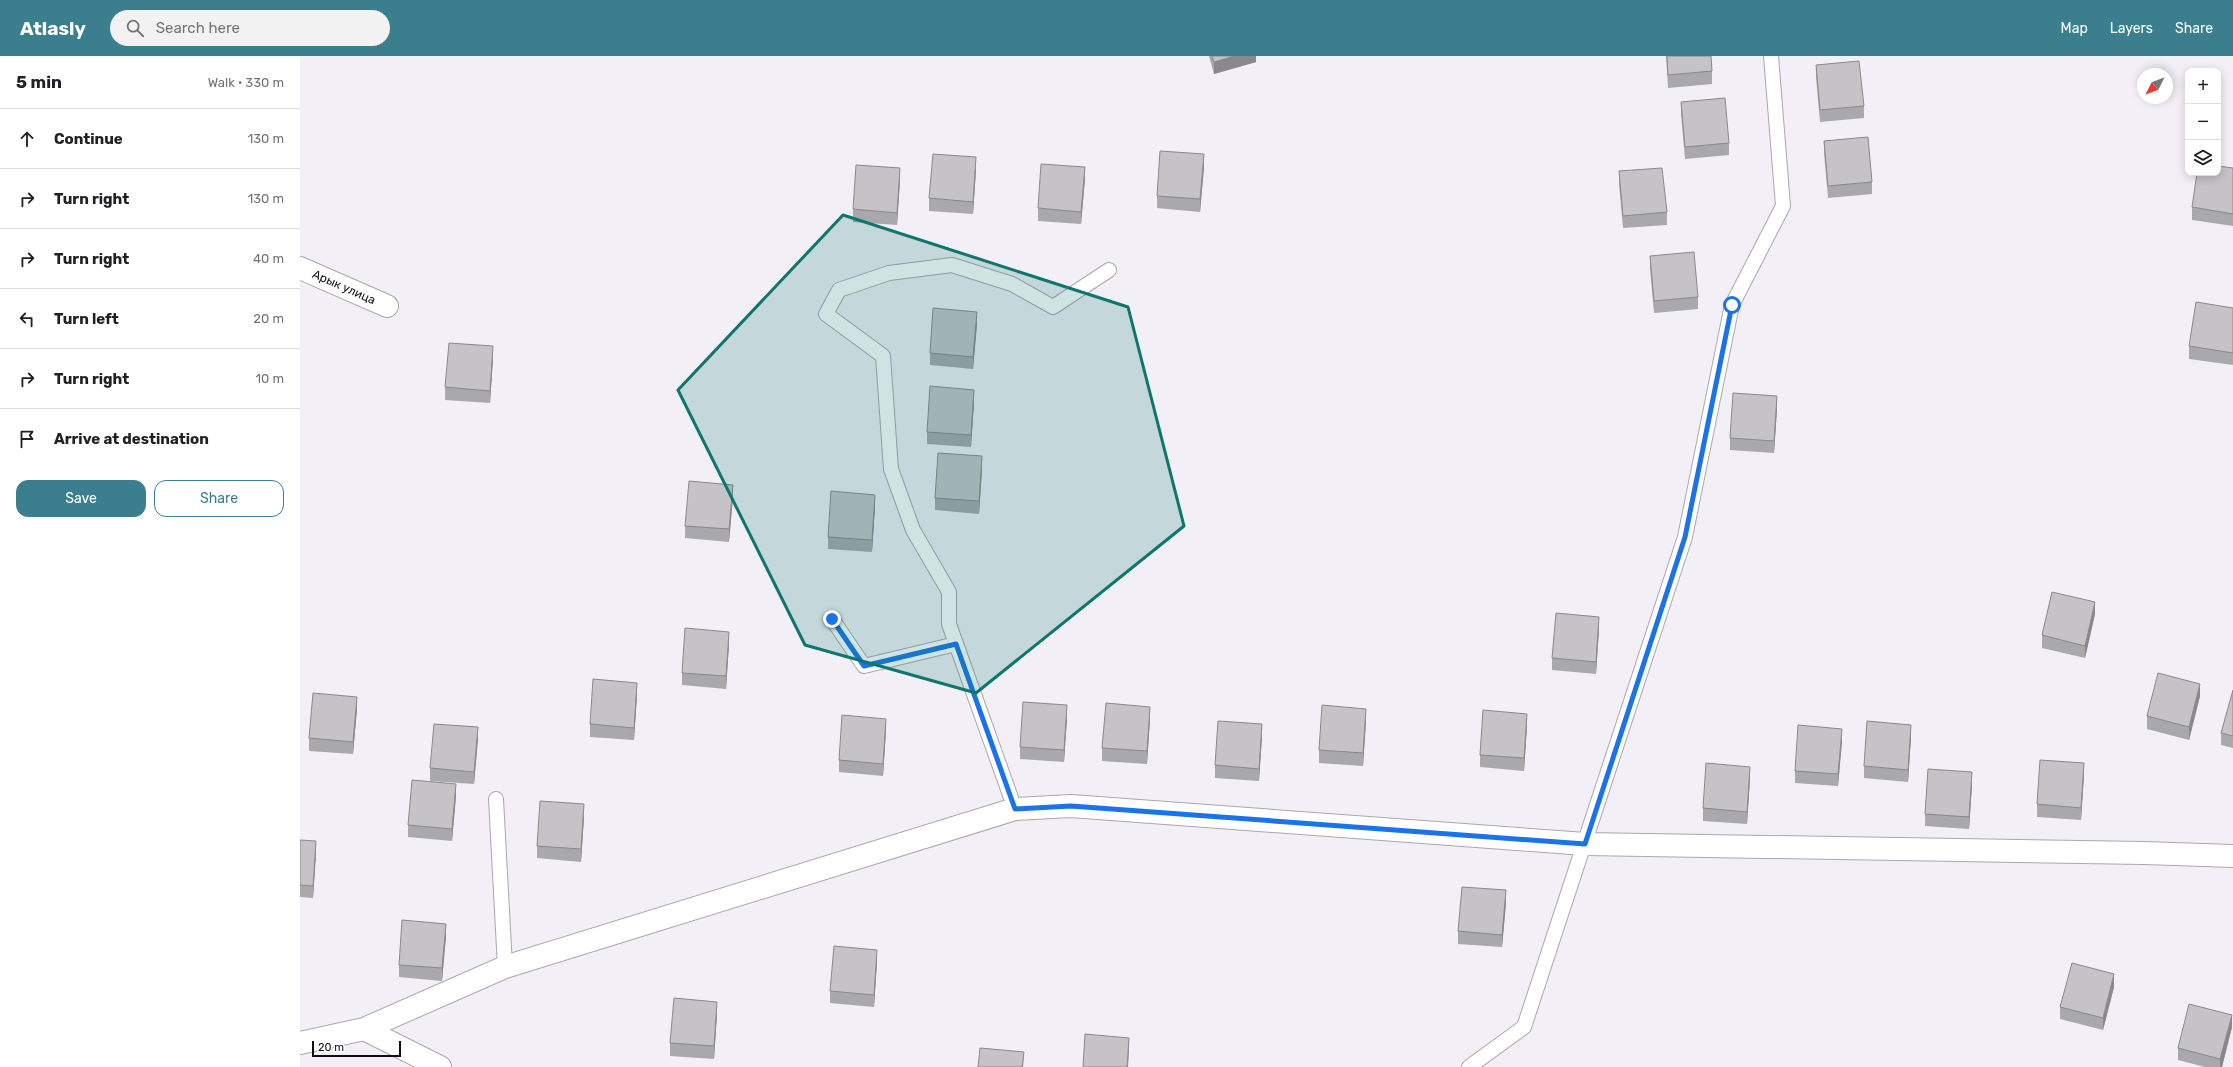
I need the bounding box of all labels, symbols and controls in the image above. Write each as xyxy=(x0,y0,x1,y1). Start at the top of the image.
search box xyxy=(110,10,390,46)
text: Atlasly xyxy=(20,17,86,40)
icon: search xyxy=(124,17,146,39)
text: Search here xyxy=(156,19,240,37)
text: Map xyxy=(2061,20,2088,37)
text: Layers xyxy=(2110,20,2153,37)
text: Share xyxy=(2175,20,2213,37)
north arrow xyxy=(2137,68,2173,104)
map controls xyxy=(2185,68,2221,176)
button: + xyxy=(2185,68,2221,104)
text: 5 min xyxy=(16,72,62,92)
text: Walk · 330 m xyxy=(208,75,284,90)
button: − xyxy=(2185,104,2221,140)
icon: ahead xyxy=(16,128,38,150)
text: Continue xyxy=(54,130,123,148)
text: 130 m xyxy=(248,131,284,146)
button: layers xyxy=(2185,140,2221,176)
icon: right xyxy=(16,188,38,210)
text: Turn right xyxy=(54,190,129,208)
text: 130 m xyxy=(248,191,284,206)
icon: right xyxy=(16,248,38,270)
text: Turn right xyxy=(54,250,129,268)
text: 40 m xyxy=(253,251,284,266)
street label: Арык улица xyxy=(310,267,378,307)
route start xyxy=(1723,296,1741,314)
icon: left xyxy=(16,308,38,330)
text: Turn left xyxy=(54,310,119,328)
text: 20 m xyxy=(253,311,284,326)
icon: right xyxy=(16,368,38,390)
text: Turn right xyxy=(54,370,129,388)
text: 10 m xyxy=(255,371,284,386)
icon: arrive xyxy=(16,428,38,450)
text: Arrive at destination xyxy=(54,430,209,448)
button: Save xyxy=(16,480,146,517)
button: Share xyxy=(154,480,284,517)
route end xyxy=(823,610,841,628)
scale bar xyxy=(312,1039,401,1058)
text: 20 m xyxy=(318,1041,344,1054)

